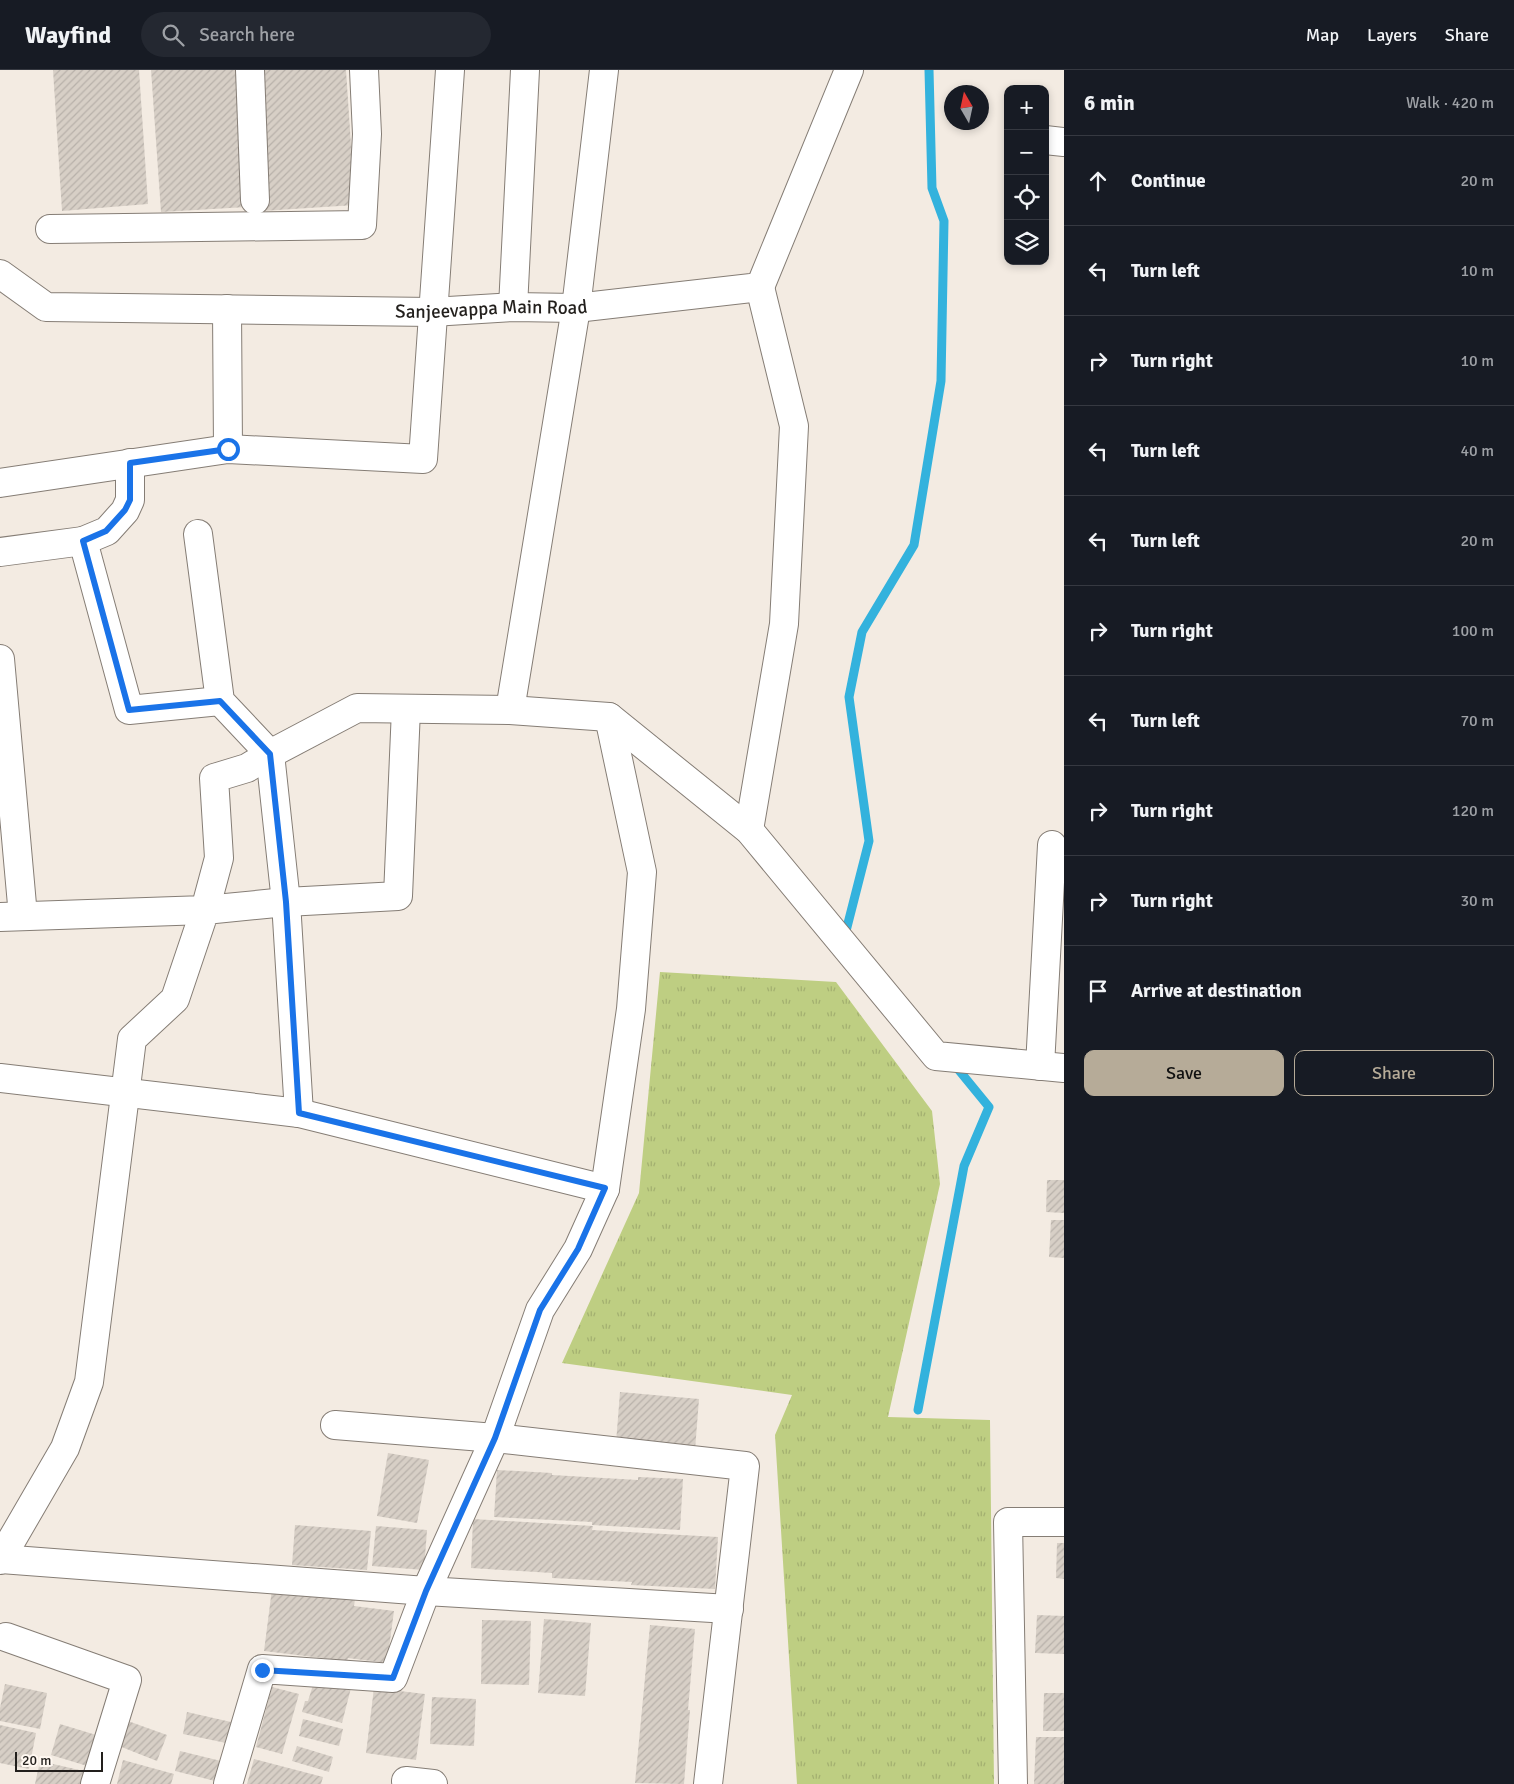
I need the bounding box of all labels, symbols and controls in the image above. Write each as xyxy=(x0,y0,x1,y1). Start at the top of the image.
search box xyxy=(141,12,491,57)
text: Wayfind xyxy=(25,20,111,50)
icon: search xyxy=(159,21,187,49)
text: Search here xyxy=(199,23,295,47)
text: Map xyxy=(1306,24,1339,46)
text: Layers xyxy=(1367,24,1417,46)
text: Share xyxy=(1445,24,1489,46)
north arrow xyxy=(944,85,989,130)
map controls xyxy=(1004,85,1049,265)
button: + xyxy=(1004,85,1049,130)
text: 6 min xyxy=(1084,90,1135,116)
text: Walk · 420 m xyxy=(1406,93,1494,113)
button: − xyxy=(1004,130,1049,175)
icon: ahead xyxy=(1084,167,1112,195)
text: Continue xyxy=(1131,169,1206,193)
text: 20 m xyxy=(1460,171,1494,191)
button: locate xyxy=(1004,175,1049,220)
button: layers xyxy=(1004,220,1049,265)
icon: left xyxy=(1084,257,1112,285)
text: Turn left xyxy=(1131,259,1200,283)
text: 10 m xyxy=(1460,261,1494,281)
street label: Sanjeevappa Main Road xyxy=(395,295,589,324)
icon: right xyxy=(1084,347,1112,375)
text: Turn right xyxy=(1131,349,1213,373)
text: 10 m xyxy=(1460,351,1494,371)
icon: left xyxy=(1084,437,1112,465)
route start xyxy=(217,438,240,461)
text: Turn left xyxy=(1131,439,1200,463)
text: 40 m xyxy=(1460,441,1494,461)
icon: left xyxy=(1084,527,1112,555)
text: Turn left xyxy=(1131,529,1200,553)
text: 20 m xyxy=(1460,531,1494,551)
icon: right xyxy=(1084,617,1112,645)
text: Turn right xyxy=(1131,619,1213,643)
text: 100 m xyxy=(1452,621,1494,641)
icon: left xyxy=(1084,707,1112,735)
text: Turn left xyxy=(1131,709,1200,733)
text: 70 m xyxy=(1460,711,1494,731)
icon: right xyxy=(1084,797,1112,825)
text: Turn right xyxy=(1131,799,1213,823)
text: 120 m xyxy=(1452,801,1494,821)
icon: right xyxy=(1084,887,1112,915)
text: Turn right xyxy=(1131,889,1213,913)
text: 30 m xyxy=(1460,891,1494,911)
icon: arrive xyxy=(1084,977,1112,1005)
text: Arrive at destination xyxy=(1131,979,1302,1003)
button: Save xyxy=(1084,1050,1284,1096)
button: Share xyxy=(1294,1050,1494,1096)
route end xyxy=(251,1659,274,1682)
scale bar xyxy=(15,1749,102,1772)
text: 20 m xyxy=(22,1752,51,1769)

